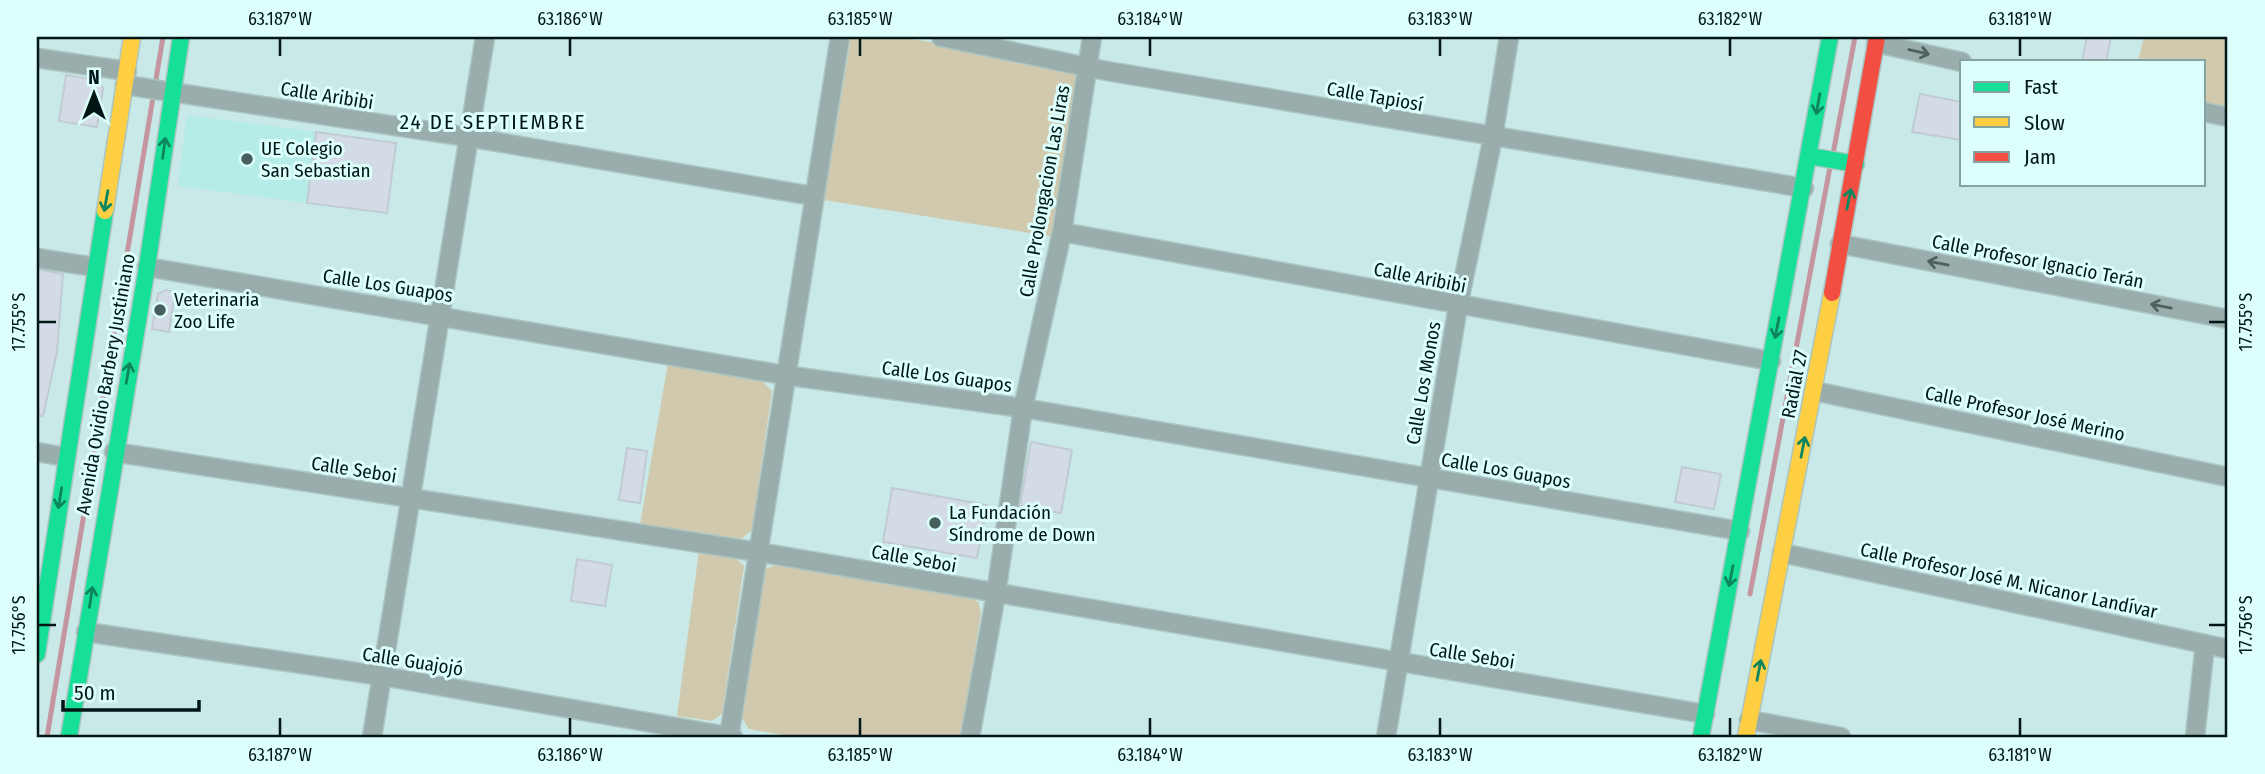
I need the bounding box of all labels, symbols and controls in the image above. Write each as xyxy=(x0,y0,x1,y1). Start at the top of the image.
text: 63.187°W xyxy=(248,8,313,30)
text: 63.186°W xyxy=(537,8,603,30)
text: 63.185°W xyxy=(828,8,893,30)
text: 63.184°W xyxy=(1117,8,1183,30)
text: 63.183°W xyxy=(1408,8,1473,30)
text: 63.182°W xyxy=(1698,8,1763,30)
text: 63.181°W xyxy=(1988,8,2052,30)
one-way arrow xyxy=(1907,46,1930,60)
north arrow xyxy=(60,60,130,130)
legend xyxy=(1960,60,2206,186)
text: N xyxy=(88,66,100,89)
text: Fast xyxy=(2024,74,2058,100)
street label: Calle Aribibi xyxy=(279,77,375,114)
street label: Calle Tapiosí xyxy=(1325,77,1425,116)
street label: Calle Prolongacion Las Liras xyxy=(1015,83,1074,299)
one-way arrow xyxy=(1811,92,1824,115)
district label: 24 DE SEPTIEMBRE xyxy=(400,109,586,135)
text: Slow xyxy=(2024,110,2065,136)
one-way arrow xyxy=(158,137,171,160)
place label: UE Colegio San Sebastian xyxy=(261,137,371,182)
text: Jam xyxy=(2024,144,2056,170)
marker: UE Colegio San Sebastian xyxy=(239,151,255,167)
one-way arrow xyxy=(1843,188,1857,211)
one-way arrow xyxy=(99,189,112,212)
street label: Calle Profesor Ignacio Terán xyxy=(1930,230,2146,293)
street label: Avenida Ovidio Barbery Justiniano xyxy=(71,252,140,517)
one-way arrow xyxy=(1927,255,1950,269)
street label: Calle Aribibi xyxy=(1372,257,1468,298)
street label: Calle Los Guapos xyxy=(321,264,455,307)
place label: Veterinaria Zoo Life xyxy=(174,288,259,333)
text: 17.755°S xyxy=(8,293,30,351)
text: 17.755°S xyxy=(2235,293,2257,351)
one-way arrow xyxy=(2150,299,2173,312)
marker: Veterinaria Zoo Life xyxy=(152,302,168,318)
one-way arrow xyxy=(1770,316,1784,339)
street label: Calle Los Monos xyxy=(1401,320,1446,446)
street label: Radial 27 xyxy=(1777,348,1812,420)
street label: Calle Los Guapos xyxy=(880,356,1014,397)
one-way arrow xyxy=(122,362,135,385)
street label: Calle Profesor José Merino xyxy=(1923,381,2127,446)
one-way arrow xyxy=(1796,436,1810,459)
street label: Calle Los Guapos xyxy=(1439,448,1573,493)
street label: Calle Seboi xyxy=(310,451,398,488)
one-way arrow xyxy=(53,487,66,509)
place label: La Fundación Síndrome de Down xyxy=(949,501,1096,546)
marker: La Fundación Síndrome de Down xyxy=(927,515,943,531)
street label: Calle Profesor José M. Nicanor Landívar xyxy=(1858,538,2160,623)
street label: Calle Seboi xyxy=(870,540,958,577)
one-way arrow xyxy=(1724,564,1738,587)
one-way arrow xyxy=(85,586,98,609)
text: 17.756°S xyxy=(8,595,30,655)
text: 17.756°S xyxy=(2235,595,2257,655)
street label: Calle Seboi xyxy=(1428,637,1516,674)
street label: Calle Guajojó xyxy=(361,642,465,681)
one-way arrow xyxy=(1753,659,1766,682)
scale bar xyxy=(63,669,200,713)
text: 50 m xyxy=(74,680,116,706)
text: 63.187°W xyxy=(248,744,313,766)
text: 63.186°W xyxy=(537,744,603,766)
text: 63.185°W xyxy=(828,744,893,766)
text: 63.184°W xyxy=(1117,744,1183,766)
text: 63.183°W xyxy=(1408,744,1473,766)
text: 63.182°W xyxy=(1698,744,1763,766)
text: 63.181°W xyxy=(1988,744,2052,766)

